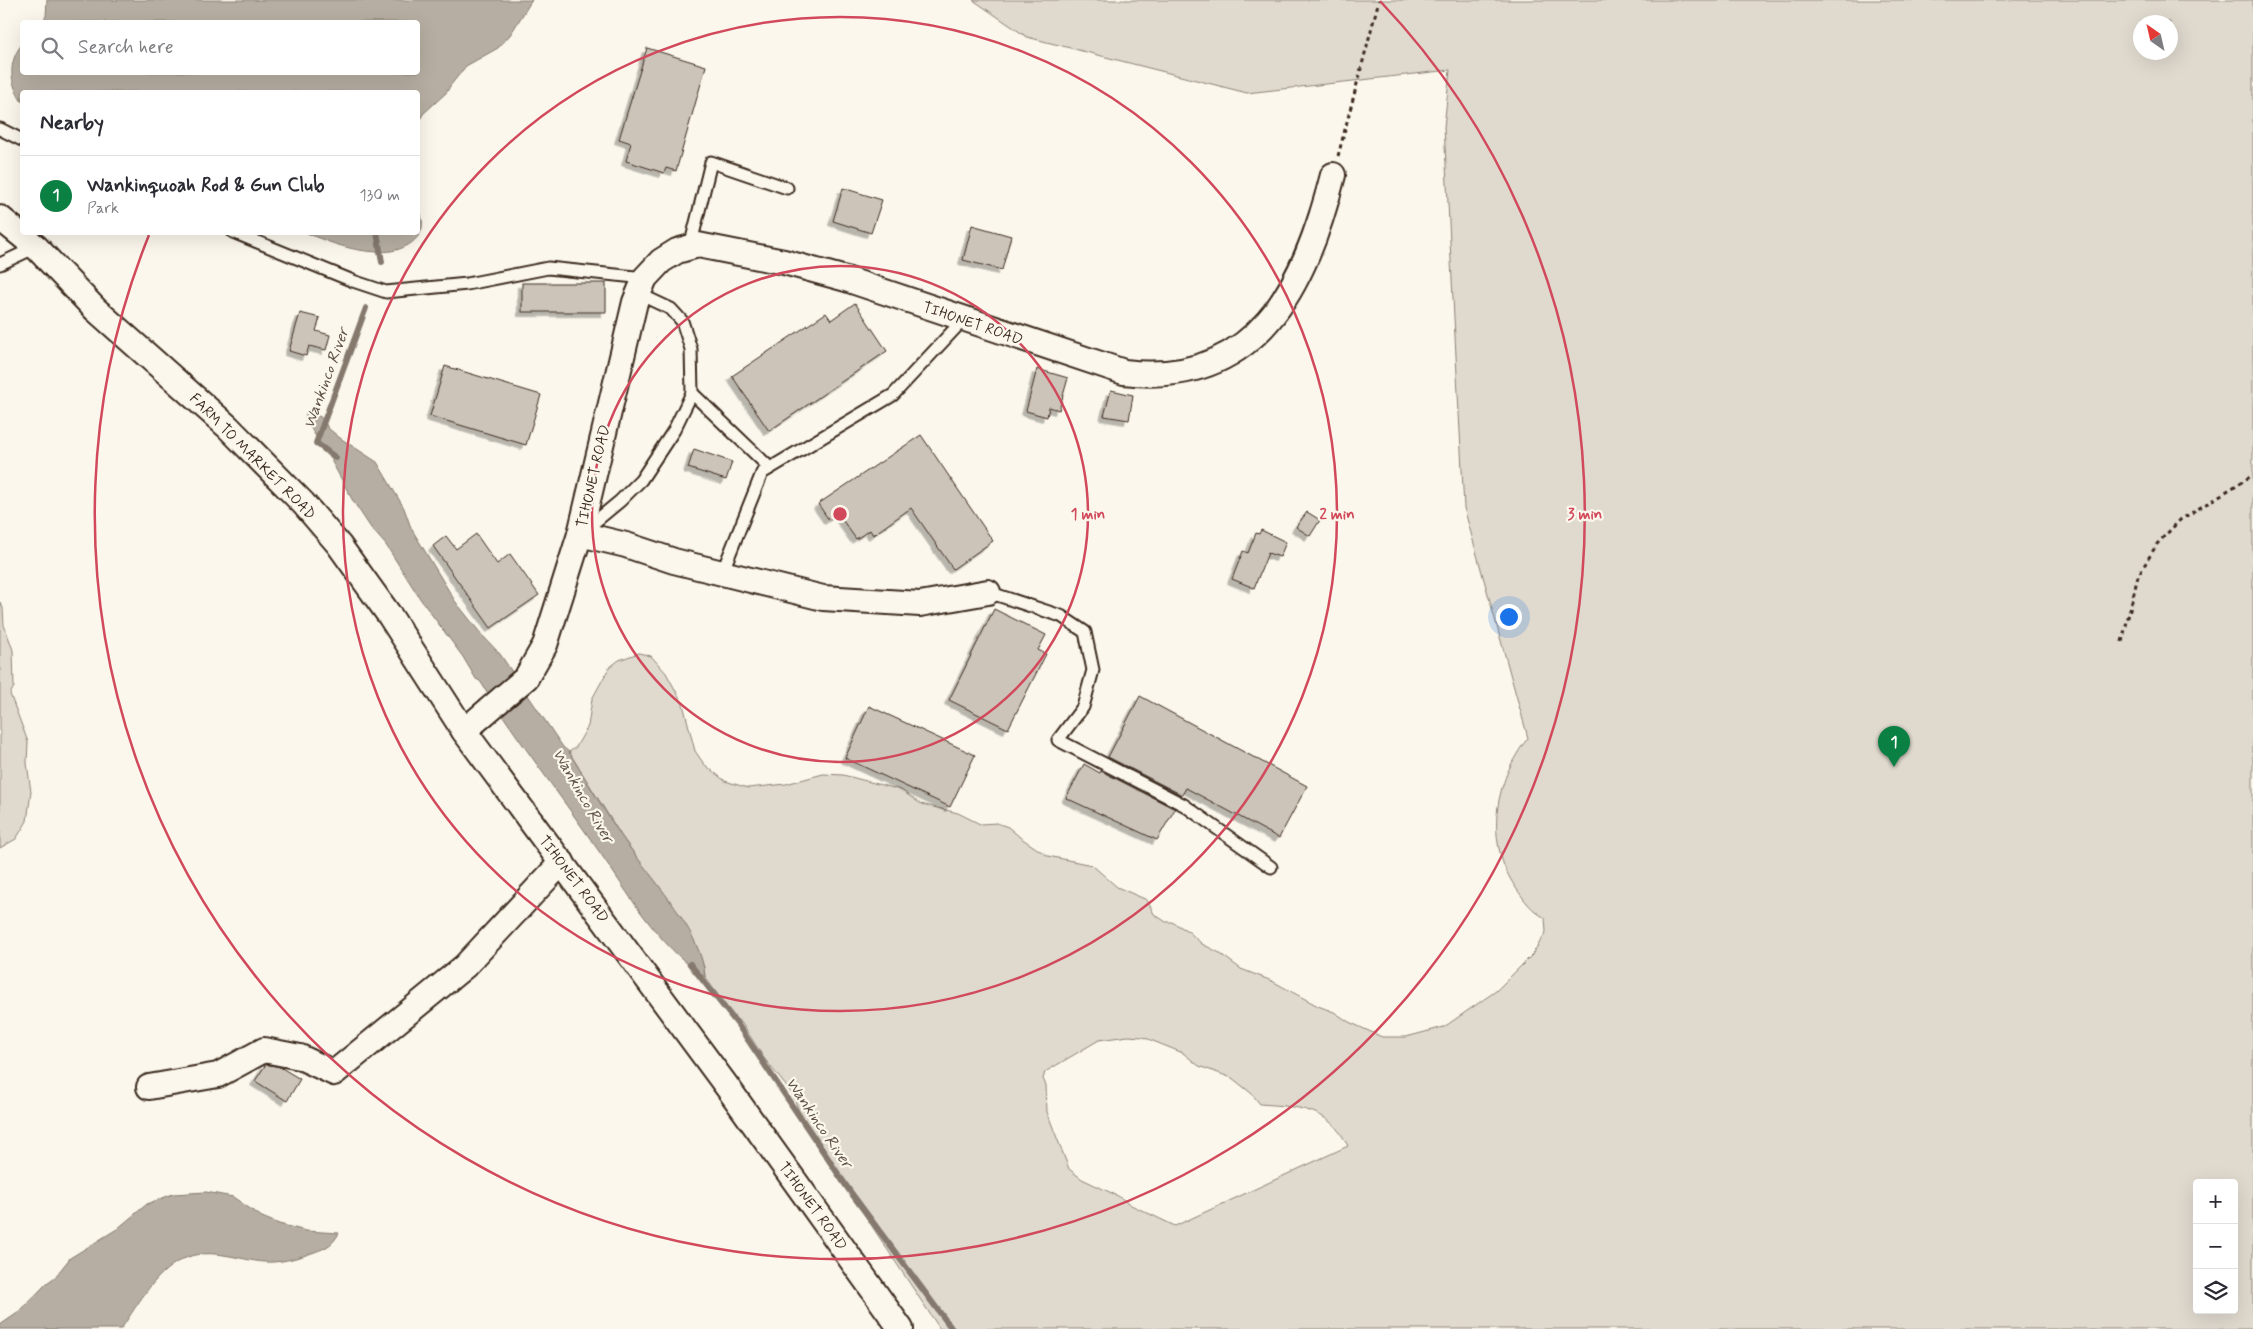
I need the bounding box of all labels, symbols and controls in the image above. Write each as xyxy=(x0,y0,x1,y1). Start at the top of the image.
north arrow xyxy=(2133,15,2178,60)
search box xyxy=(20,20,420,75)
icon: search xyxy=(38,34,66,62)
text: Search here xyxy=(78,35,174,60)
text: Nearby xyxy=(40,109,104,137)
text: Wankinquoah Rod & Gun Club xyxy=(87,173,325,198)
text: 1 xyxy=(52,185,60,206)
text: 130 m xyxy=(359,185,400,206)
text: Park xyxy=(87,198,119,219)
street label: TIHONET ROAD xyxy=(920,297,1025,350)
water label: Wankinco River xyxy=(299,323,355,432)
street label: FARM TO MARKET ROAD xyxy=(185,389,320,524)
street label: TIHONET ROAD xyxy=(572,423,615,529)
centre of rings xyxy=(831,505,849,523)
text: 1 min xyxy=(1071,505,1105,525)
text: 2 min xyxy=(1319,505,1355,525)
text: 3 min xyxy=(1568,505,1602,525)
your location xyxy=(1496,604,1522,630)
pin: 1 xyxy=(1878,726,1910,767)
water label: Wankinco River xyxy=(547,745,619,849)
street label: TIHONET ROAD xyxy=(534,832,613,927)
water label: Wankinco River xyxy=(781,1073,858,1174)
street label: TIHONET ROAD xyxy=(773,1158,851,1255)
map controls xyxy=(2193,1179,2238,1314)
button: + xyxy=(2193,1179,2238,1224)
button: − xyxy=(2193,1224,2238,1269)
button: layers xyxy=(2193,1269,2238,1314)

